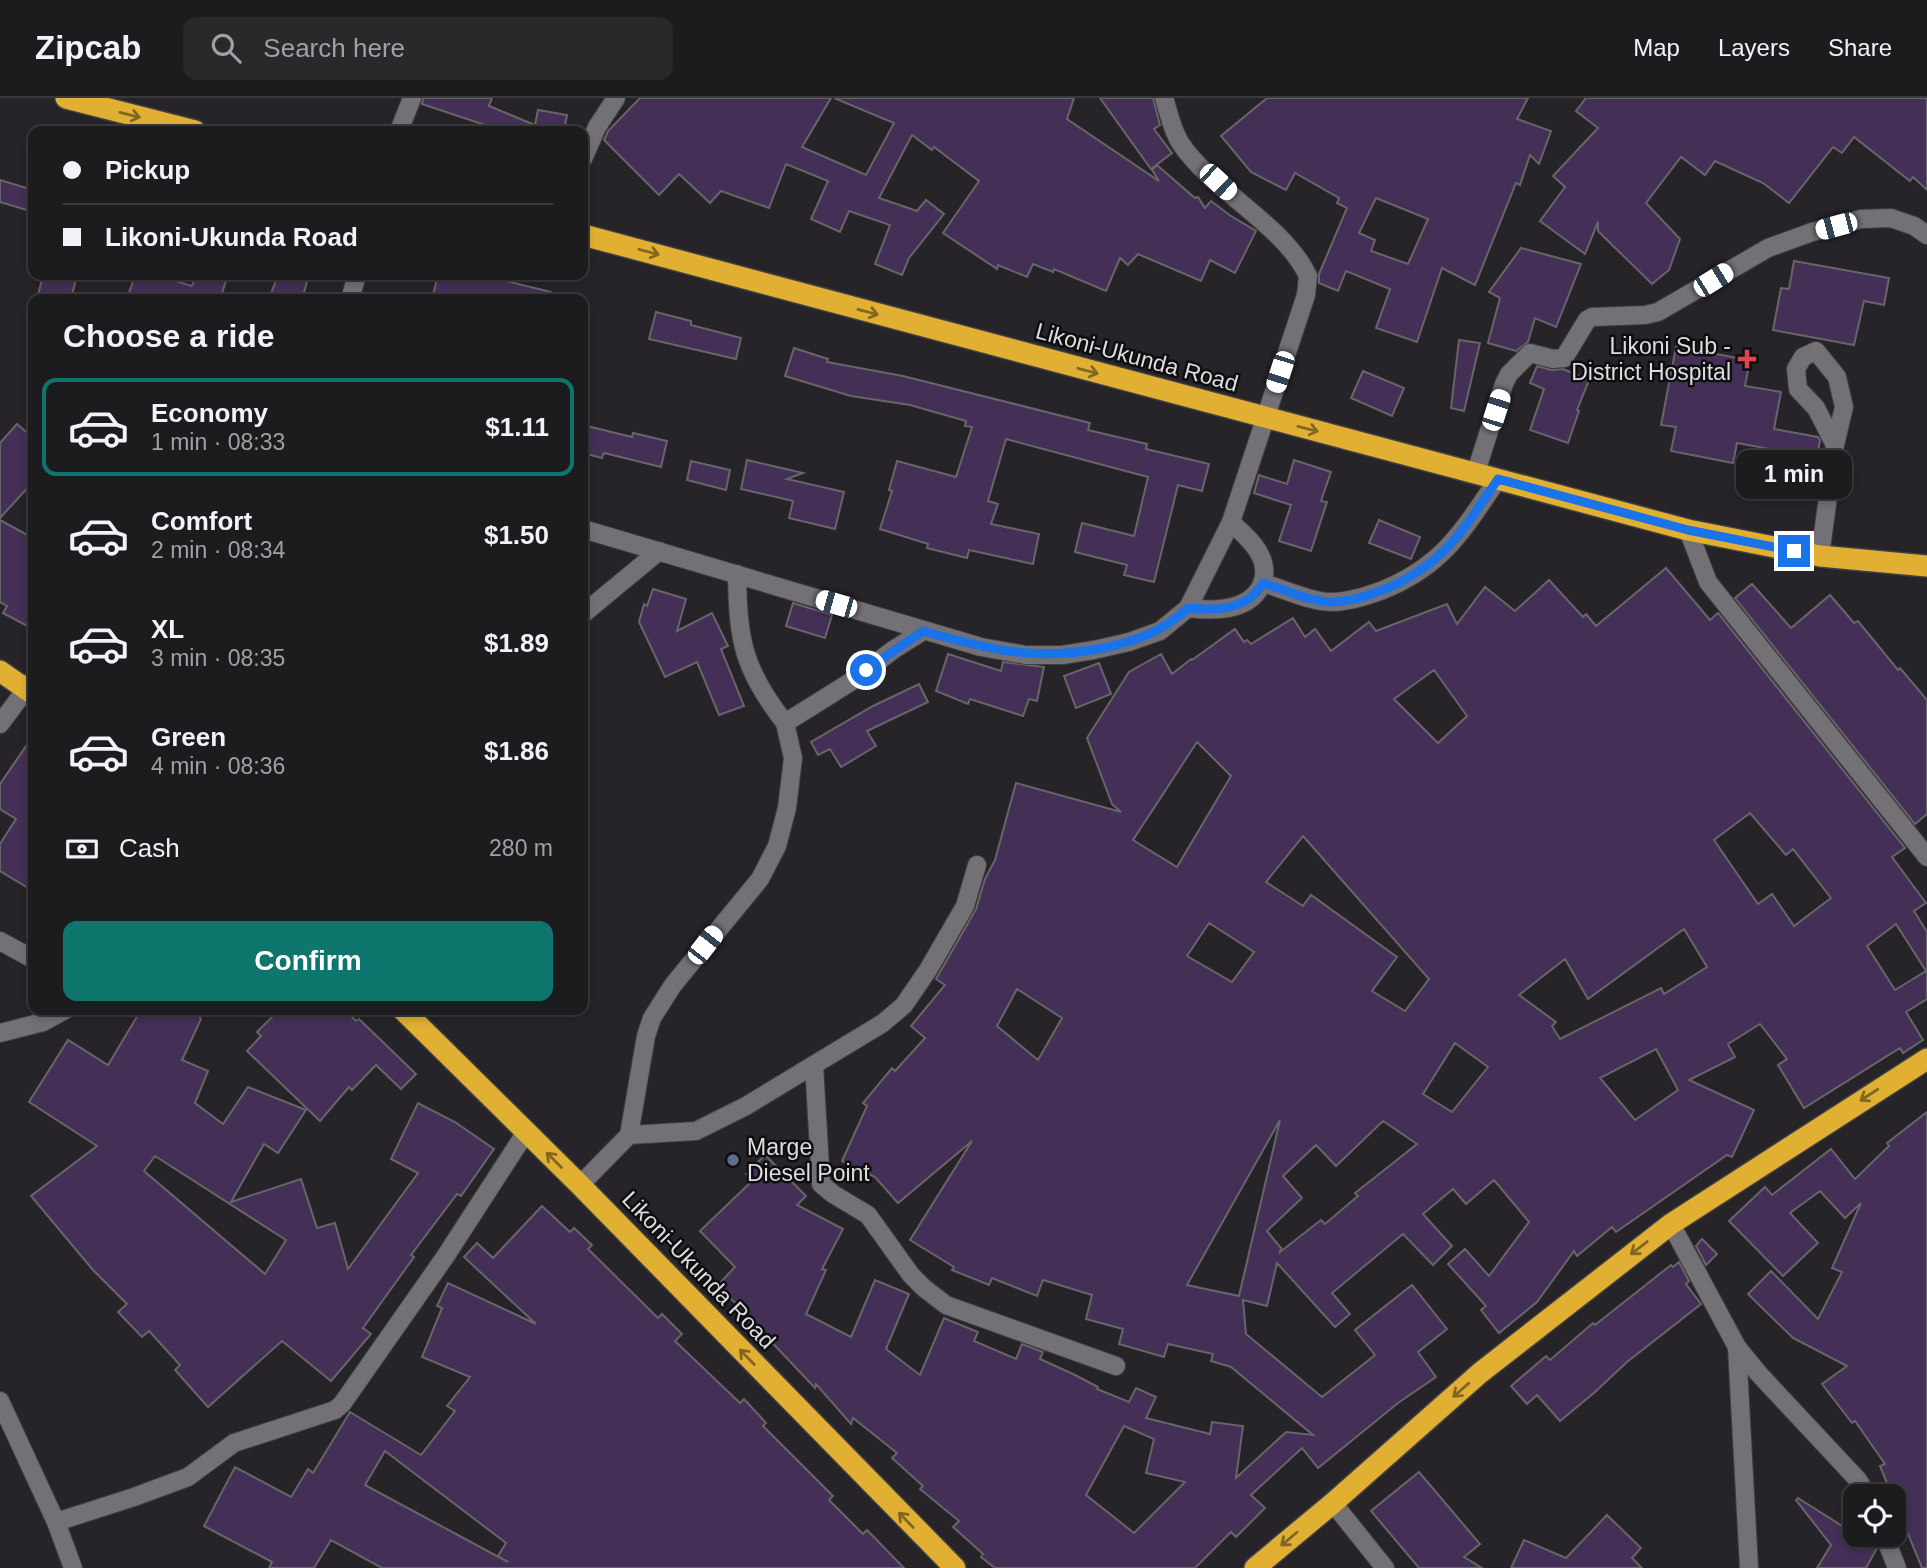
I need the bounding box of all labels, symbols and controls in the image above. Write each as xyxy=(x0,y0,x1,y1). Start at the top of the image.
search box xyxy=(183,17,673,80)
text: Zipcab xyxy=(35,29,141,66)
icon: search xyxy=(207,29,245,67)
text: Search here xyxy=(263,33,405,63)
text: Map xyxy=(1633,34,1680,61)
text: Layers xyxy=(1718,34,1790,61)
text: Share xyxy=(1828,34,1892,61)
one-way arrow xyxy=(118,109,141,122)
text: Pickup xyxy=(105,155,190,185)
car xyxy=(1196,160,1241,204)
car xyxy=(1813,210,1860,242)
text: Likoni-Ukunda Road xyxy=(105,222,358,252)
one-way arrow xyxy=(637,247,659,260)
car xyxy=(1690,260,1737,300)
one-way arrow xyxy=(857,306,879,319)
street label: Likoni-Ukunda Road xyxy=(1033,317,1241,397)
text: Choose a ride xyxy=(63,318,275,354)
place label: Likoni Sub - District Hospital xyxy=(1571,333,1731,385)
car xyxy=(1264,349,1297,395)
marker: Likoni Sub - District Hospital xyxy=(1737,349,1757,369)
one-way arrow xyxy=(1077,365,1099,378)
car xyxy=(1480,387,1513,433)
icon: car xyxy=(67,396,130,459)
text: Economy xyxy=(151,398,268,428)
text: $1.11 xyxy=(485,412,549,442)
one-way arrow xyxy=(1296,423,1319,436)
text: 1 min · 08:33 xyxy=(151,429,285,455)
callout: 1 min xyxy=(1736,449,1852,498)
text: 1 min xyxy=(1764,461,1824,487)
icon: car xyxy=(67,504,130,567)
text: Comfort xyxy=(151,506,252,536)
text: $1.50 xyxy=(484,520,549,550)
route end xyxy=(1778,535,1810,567)
text: 2 min · 08:34 xyxy=(151,537,285,563)
car xyxy=(813,588,860,620)
icon: car xyxy=(67,612,130,675)
text: XL xyxy=(151,614,184,644)
text: $1.89 xyxy=(484,628,549,658)
text: 3 min · 08:35 xyxy=(151,645,285,671)
route start xyxy=(850,654,882,686)
icon: car xyxy=(67,720,130,783)
text: Green xyxy=(151,722,226,752)
text: $1.86 xyxy=(484,736,549,766)
text: 4 min · 08:36 xyxy=(151,753,285,779)
icon: cash xyxy=(63,830,101,868)
text: Cash xyxy=(119,833,180,863)
text: 280 m xyxy=(489,835,553,861)
button: Confirm xyxy=(63,921,553,1001)
car xyxy=(684,922,727,968)
one-way arrow xyxy=(1860,1088,1879,1102)
place label: Marge Diesel Point xyxy=(747,1134,870,1186)
one-way arrow xyxy=(546,1152,563,1169)
marker: Marge Diesel Point xyxy=(725,1152,741,1168)
street label: Likoni-Ukunda Road xyxy=(617,1186,781,1354)
one-way arrow xyxy=(1631,1241,1649,1256)
one-way arrow xyxy=(739,1349,756,1366)
one-way arrow xyxy=(1452,1382,1470,1398)
map controls xyxy=(1843,1484,1906,1547)
button: locate xyxy=(1843,1484,1906,1547)
one-way arrow xyxy=(898,1512,915,1529)
one-way arrow xyxy=(1281,1531,1299,1547)

